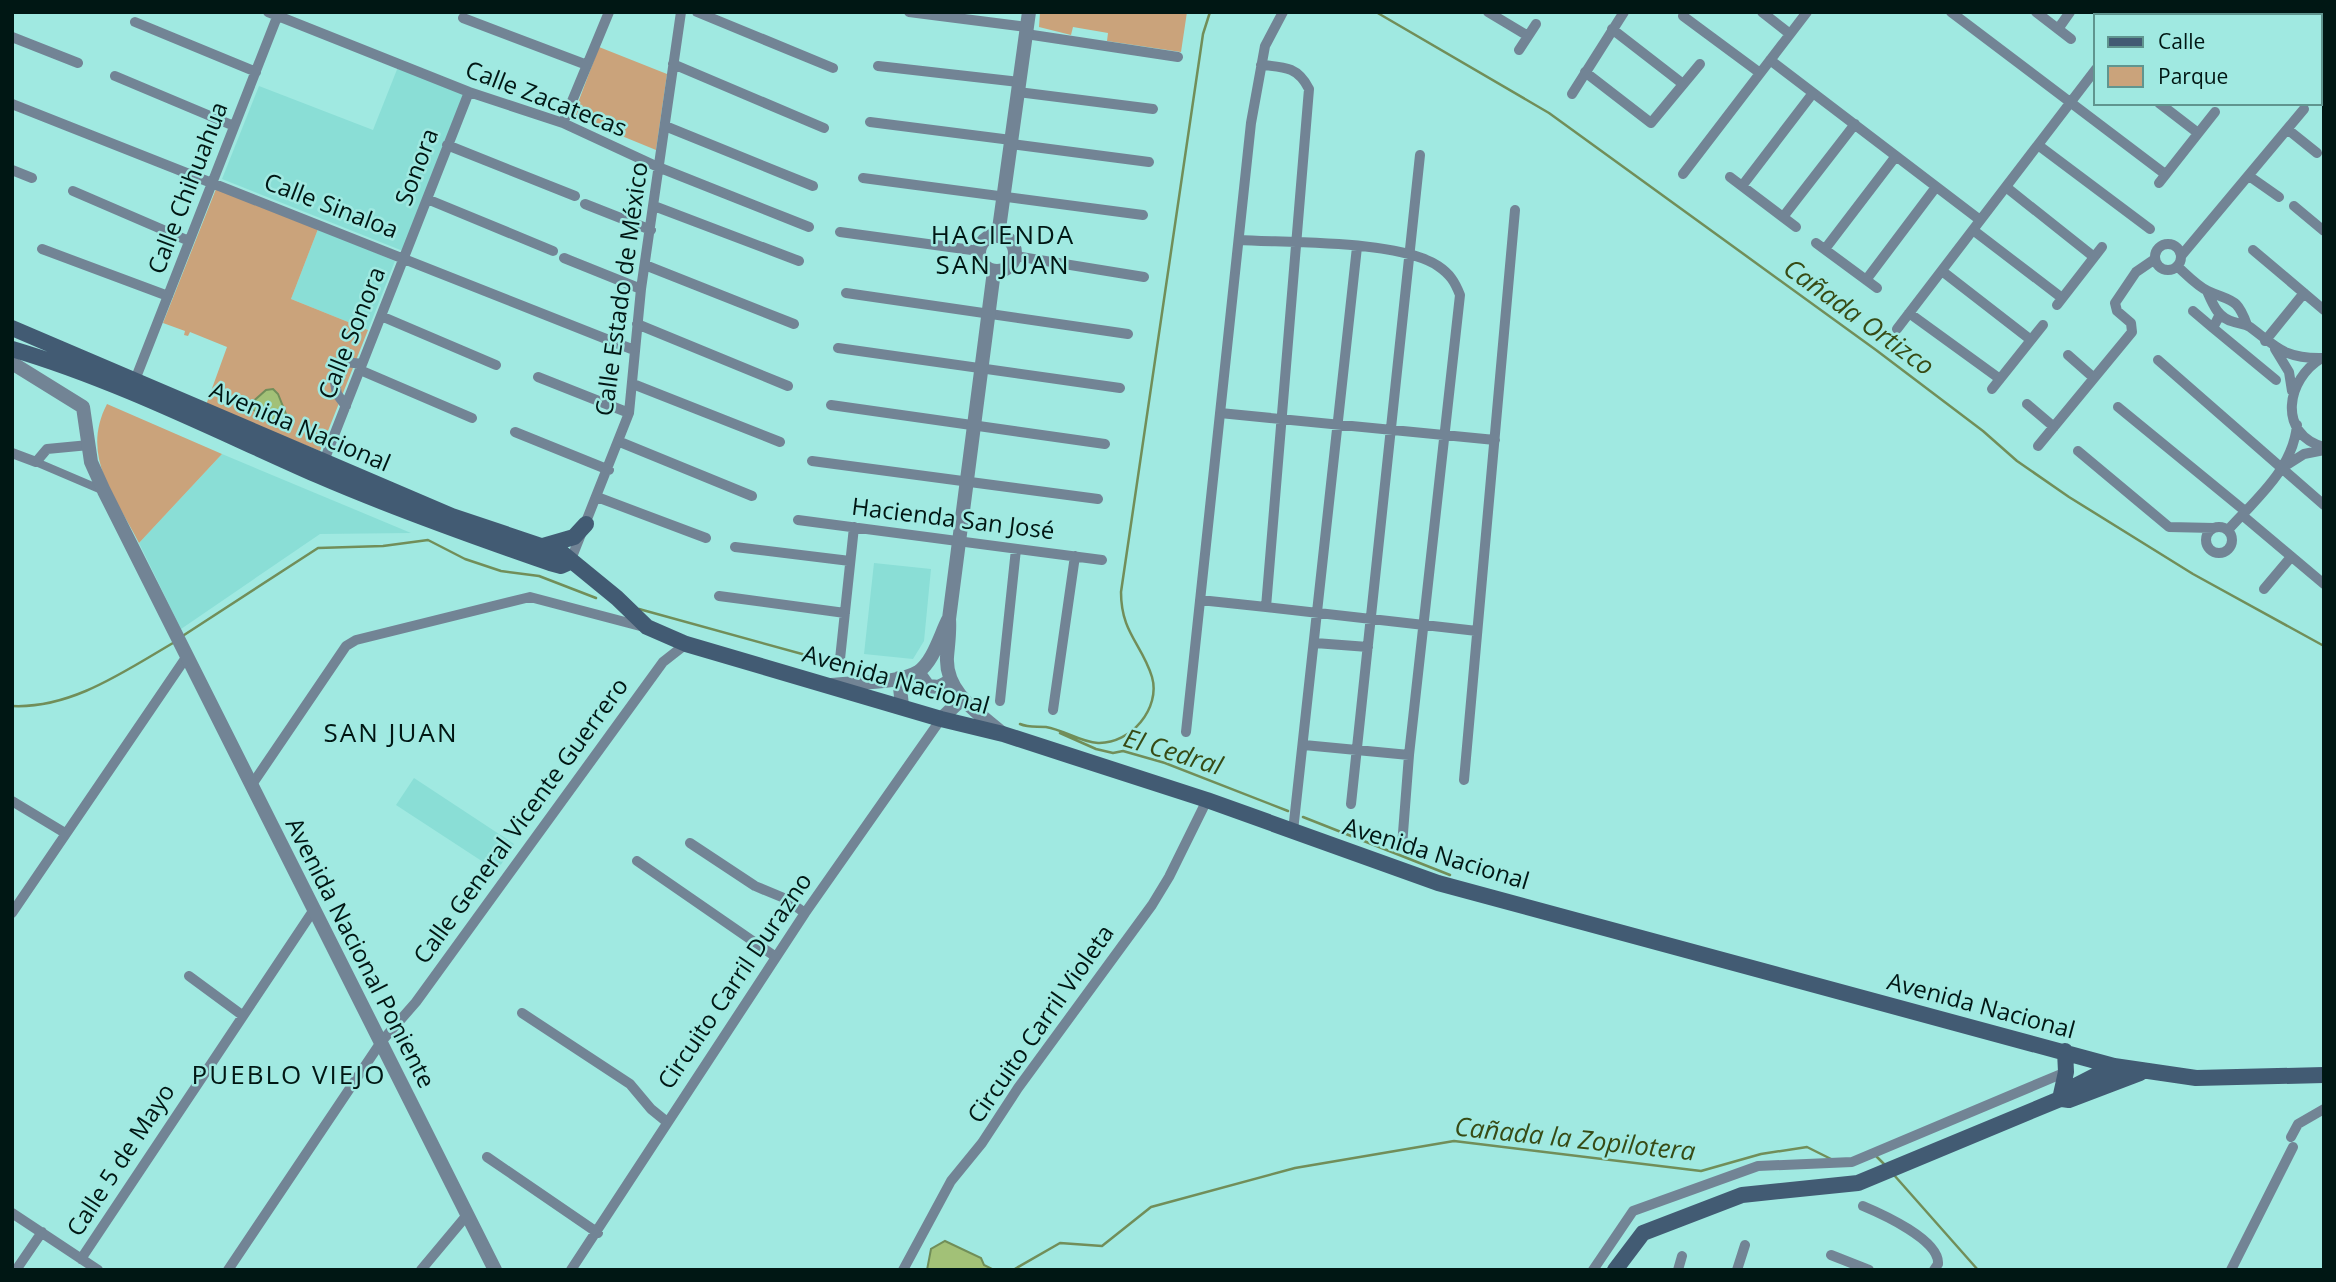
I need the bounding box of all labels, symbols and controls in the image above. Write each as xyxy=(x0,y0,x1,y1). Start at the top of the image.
legend xyxy=(2094,14,2322,105)
text: Calle xyxy=(2158,27,2205,55)
street label: Calle Zacatecas xyxy=(461,52,632,144)
text: Parque xyxy=(2158,62,2228,90)
street label: Calle Chihuahua xyxy=(139,97,235,278)
street label: Sonora xyxy=(386,123,445,210)
street label: Calle Estado de México xyxy=(586,160,655,418)
street label: Calle Sinaloa xyxy=(260,164,403,245)
district label: HACIENDA SAN JUAN xyxy=(931,216,1075,282)
water label: Cañada Ortizco xyxy=(1777,249,1942,383)
street label: Calle Sonora xyxy=(309,261,392,404)
street label: Avenida Nacional xyxy=(205,373,396,479)
street label: Hacienda San José xyxy=(850,489,1057,546)
street label: Avenida Nacional xyxy=(799,636,994,721)
street label: Calle General Vicente Guerrero xyxy=(405,670,635,970)
district label: SAN JUAN xyxy=(324,714,458,750)
water label: El Cedral xyxy=(1119,719,1228,784)
street label: Avenida Nacional xyxy=(1339,809,1534,897)
street label: Avenida Nacional Poniente xyxy=(279,811,444,1093)
street label: Circuito Carril Durazno xyxy=(649,865,819,1095)
street label: Circuito Carril Violeta xyxy=(959,917,1121,1129)
street label: Avenida Nacional xyxy=(1884,964,2079,1045)
district label: PUEBLO VIEJO xyxy=(192,1056,386,1092)
street label: Calle 5 de Mayo xyxy=(58,1076,182,1242)
water label: Cañada la Zopilotera xyxy=(1453,1107,1698,1169)

